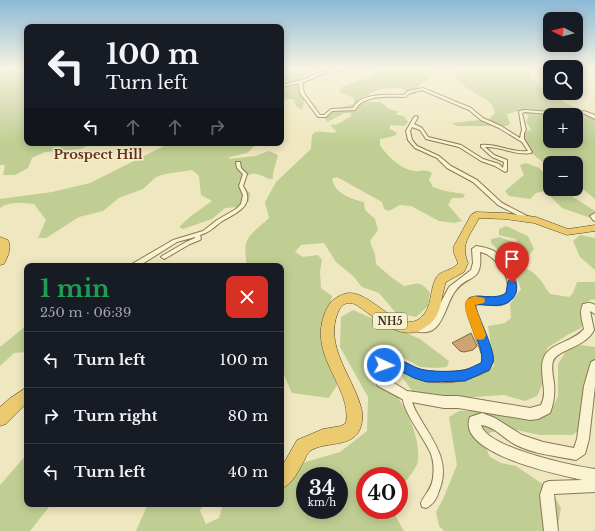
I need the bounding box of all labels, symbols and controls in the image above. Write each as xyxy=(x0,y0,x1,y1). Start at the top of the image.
north arrow xyxy=(543,12,583,52)
map controls xyxy=(543,12,583,196)
text: 100 m xyxy=(106,37,199,72)
icon: left xyxy=(40,40,92,92)
button: search xyxy=(543,60,583,100)
text: Turn left xyxy=(106,72,188,94)
button: + xyxy=(543,108,583,148)
icon: left xyxy=(80,116,102,138)
icon: ahead xyxy=(122,116,144,138)
icon: ahead xyxy=(164,116,186,138)
icon: right xyxy=(206,116,228,138)
district label: Prospect Hill xyxy=(54,146,143,163)
button: − xyxy=(543,156,583,196)
pin xyxy=(495,242,529,283)
icon: arrive xyxy=(501,248,523,270)
text: 1 min xyxy=(40,274,110,303)
button: close xyxy=(226,276,268,318)
text: 250 m · 06:39 xyxy=(40,304,131,321)
road number: NH5 xyxy=(373,313,407,329)
position arrow xyxy=(363,344,405,386)
icon: left xyxy=(40,349,62,371)
text: Turn left xyxy=(74,350,145,369)
text: 100 m xyxy=(219,350,268,369)
icon: right xyxy=(40,405,62,427)
text: Turn right xyxy=(74,406,157,425)
text: 80 m xyxy=(228,406,268,425)
icon: left xyxy=(40,461,62,483)
text: Turn left xyxy=(74,462,145,481)
text: 40 m xyxy=(228,462,268,481)
speed limit sign: 40 xyxy=(356,467,408,519)
text: 34 xyxy=(309,476,335,500)
text: km/h xyxy=(308,496,336,509)

